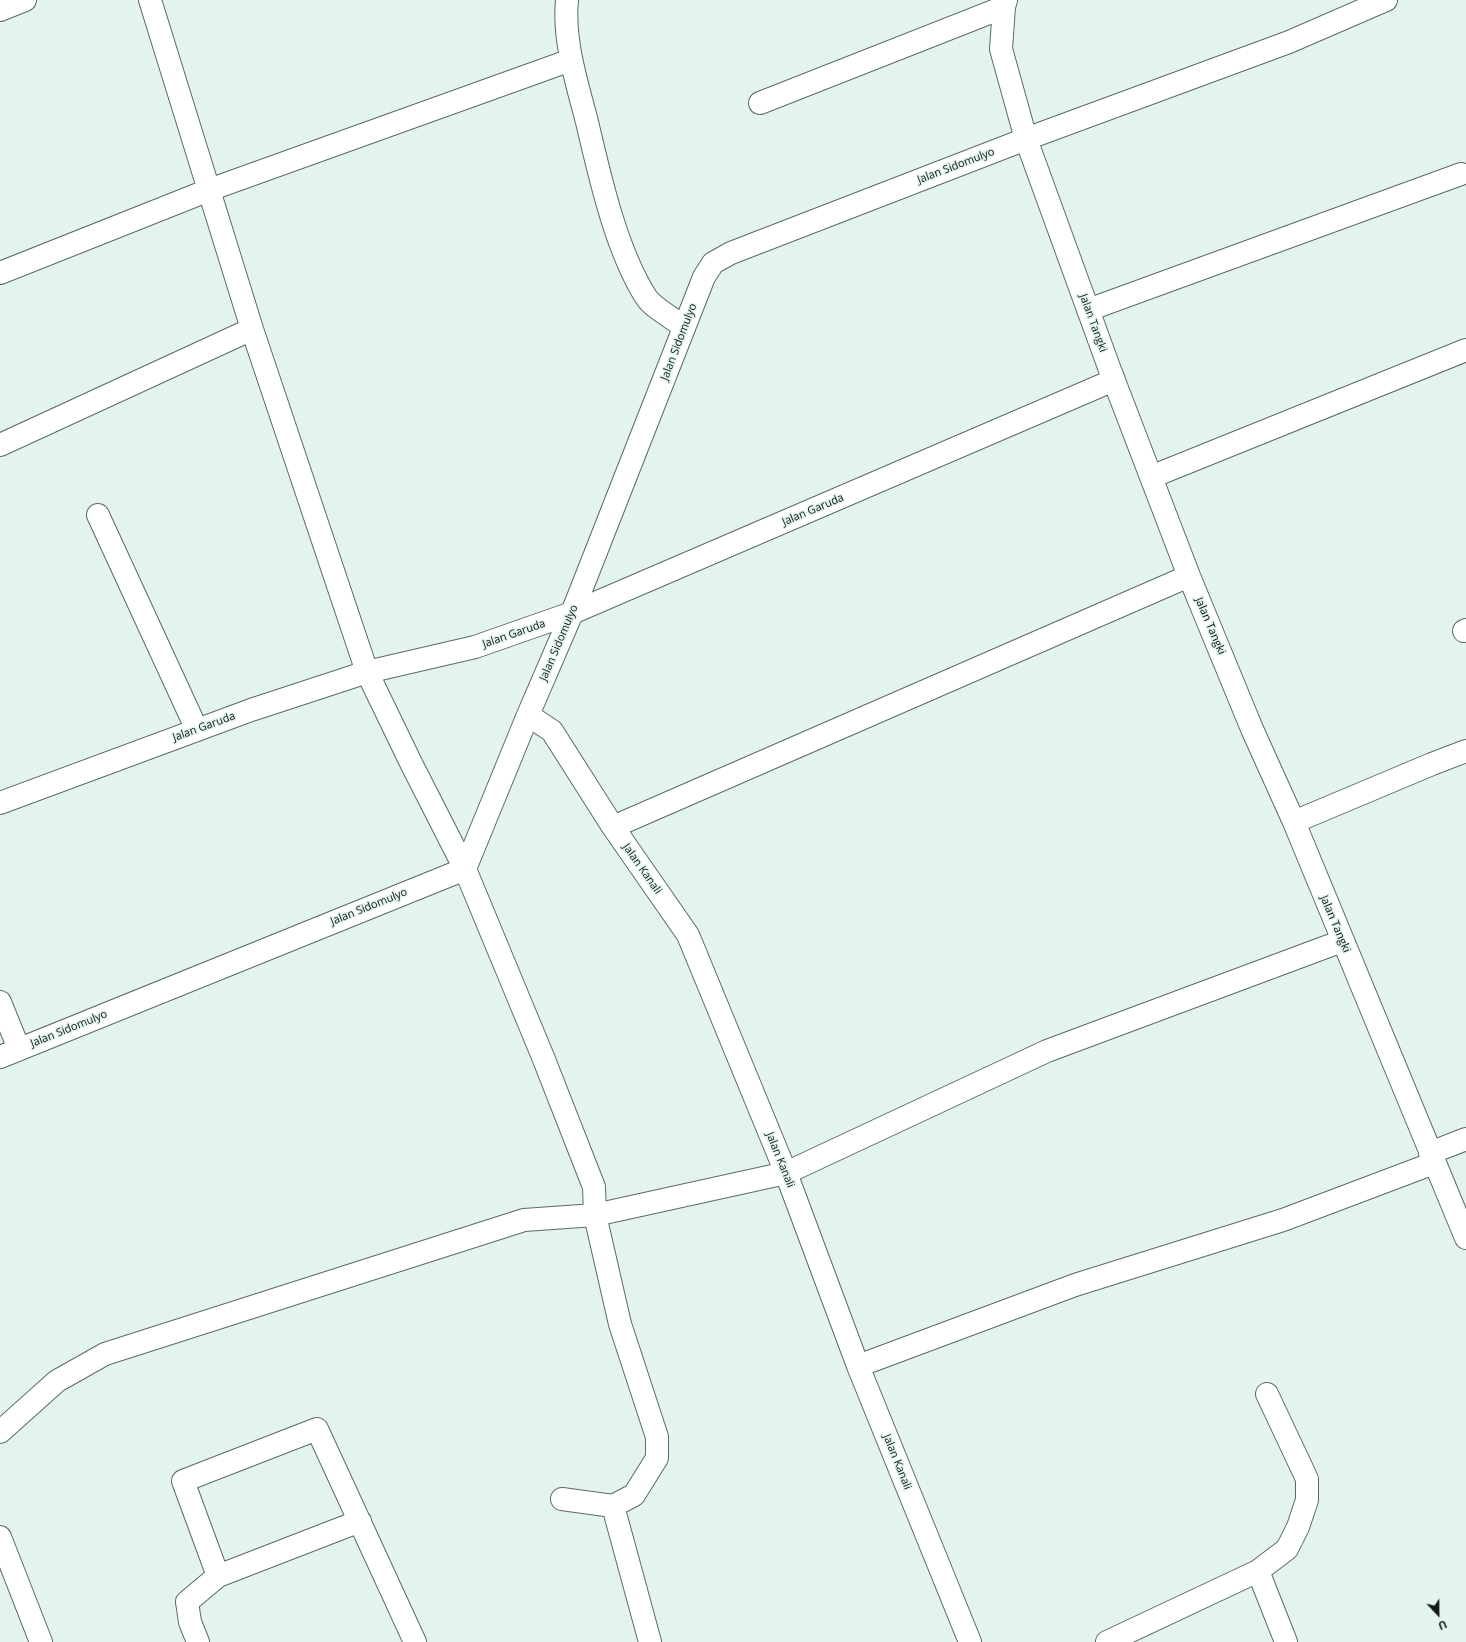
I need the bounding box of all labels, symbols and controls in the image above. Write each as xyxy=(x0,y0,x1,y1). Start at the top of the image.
street label: Jalan Sidomulyo xyxy=(916,145,996,187)
street label: Jalan Tangki xyxy=(1076,292,1110,354)
street label: Jalan Sidomulyo xyxy=(658,302,700,382)
street label: Jalan Garuda xyxy=(780,491,846,529)
street label: Jalan Tangki xyxy=(1192,595,1228,657)
street label: Jalan Sidomulyo xyxy=(537,603,581,683)
street label: Jalan Garuda xyxy=(481,617,547,651)
street label: Jalan Garuda xyxy=(171,710,237,744)
street label: Jalan Kanali xyxy=(620,841,664,897)
street label: Jalan Sidomulyo xyxy=(329,886,409,928)
street label: Jalan Tangki xyxy=(1317,893,1353,955)
street label: Jalan Sidomulyo xyxy=(29,1008,109,1050)
street label: Jalan Kanali xyxy=(763,1130,797,1190)
street label: Jalan Kanali xyxy=(880,1432,914,1492)
north arrow xyxy=(1418,1594,1458,1634)
text: U xyxy=(1436,1617,1449,1634)

